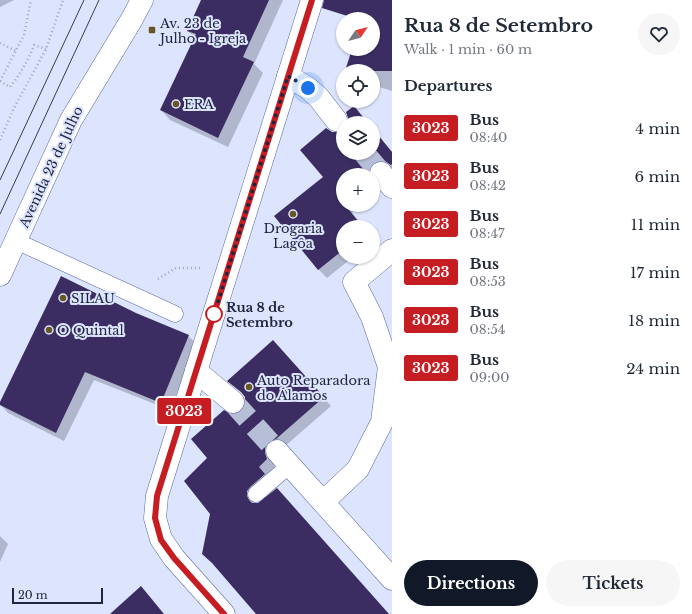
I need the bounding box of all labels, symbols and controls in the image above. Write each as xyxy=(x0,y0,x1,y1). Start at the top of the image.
north arrow xyxy=(336,12,380,56)
map controls xyxy=(336,12,380,264)
button: heart xyxy=(638,13,680,55)
text: Rua 8 de Setembro xyxy=(404,14,593,37)
place label: Av. 23 de Julho - Igreja xyxy=(158,15,247,47)
marker: Av. 23 de Julho - Igreja xyxy=(147,25,157,35)
text: Walk · 1 min · 60 m xyxy=(404,41,532,58)
button: locate xyxy=(336,64,380,108)
text: Departures xyxy=(404,76,493,95)
your location xyxy=(298,78,318,98)
place label: ERA xyxy=(184,96,215,113)
marker: ERA xyxy=(171,99,181,109)
street label: Avenida 23 de Julho xyxy=(15,103,87,231)
text: Bus xyxy=(470,110,499,129)
button: layers xyxy=(336,116,380,160)
text: 3023 xyxy=(412,119,450,137)
text: 4 min xyxy=(635,119,680,138)
text: 08:40 xyxy=(470,129,507,146)
text: Bus xyxy=(470,158,499,177)
text: 3023 xyxy=(412,167,450,185)
text: 6 min xyxy=(635,167,680,186)
button: + xyxy=(336,168,380,212)
text: 08:42 xyxy=(470,177,506,194)
text: Bus xyxy=(470,206,499,225)
marker: Drogaria Lagôa xyxy=(288,209,298,219)
text: 3023 xyxy=(412,215,450,233)
text: 11 min xyxy=(631,215,680,234)
place label: Drogaria Lagôa xyxy=(264,220,323,252)
button: − xyxy=(336,220,380,264)
text: 08:47 xyxy=(470,225,505,242)
text: Bus xyxy=(470,254,499,273)
text: 3023 xyxy=(412,263,450,281)
text: 17 min xyxy=(630,263,680,282)
text: 08:53 xyxy=(470,273,506,290)
place label: SILAU xyxy=(71,290,115,307)
marker: SILAU xyxy=(58,293,68,303)
place label: Rua 8 de Setembro xyxy=(226,299,293,331)
text: Bus xyxy=(470,302,499,321)
marker: Rua 8 de Setembro xyxy=(205,305,223,323)
text: 3023 xyxy=(412,311,450,329)
text: 18 min xyxy=(628,311,680,330)
text: 08:54 xyxy=(470,321,505,338)
place label: O Quintal xyxy=(57,322,124,339)
marker: O Quintal xyxy=(44,325,54,335)
text: Bus xyxy=(470,350,499,369)
text: 3023 xyxy=(412,359,450,377)
text: 24 min xyxy=(626,359,680,378)
text: 09:00 xyxy=(470,369,509,386)
place label: Auto Reparadora do Álamos xyxy=(256,372,371,404)
marker: Auto Reparadora do Álamos xyxy=(244,382,254,392)
line badge: 3023 xyxy=(156,398,212,424)
text: 3023 xyxy=(165,402,203,420)
button: Directions xyxy=(404,560,538,606)
button: Tickets xyxy=(546,560,680,606)
scale bar xyxy=(12,586,103,605)
text: 20 m xyxy=(18,588,48,602)

